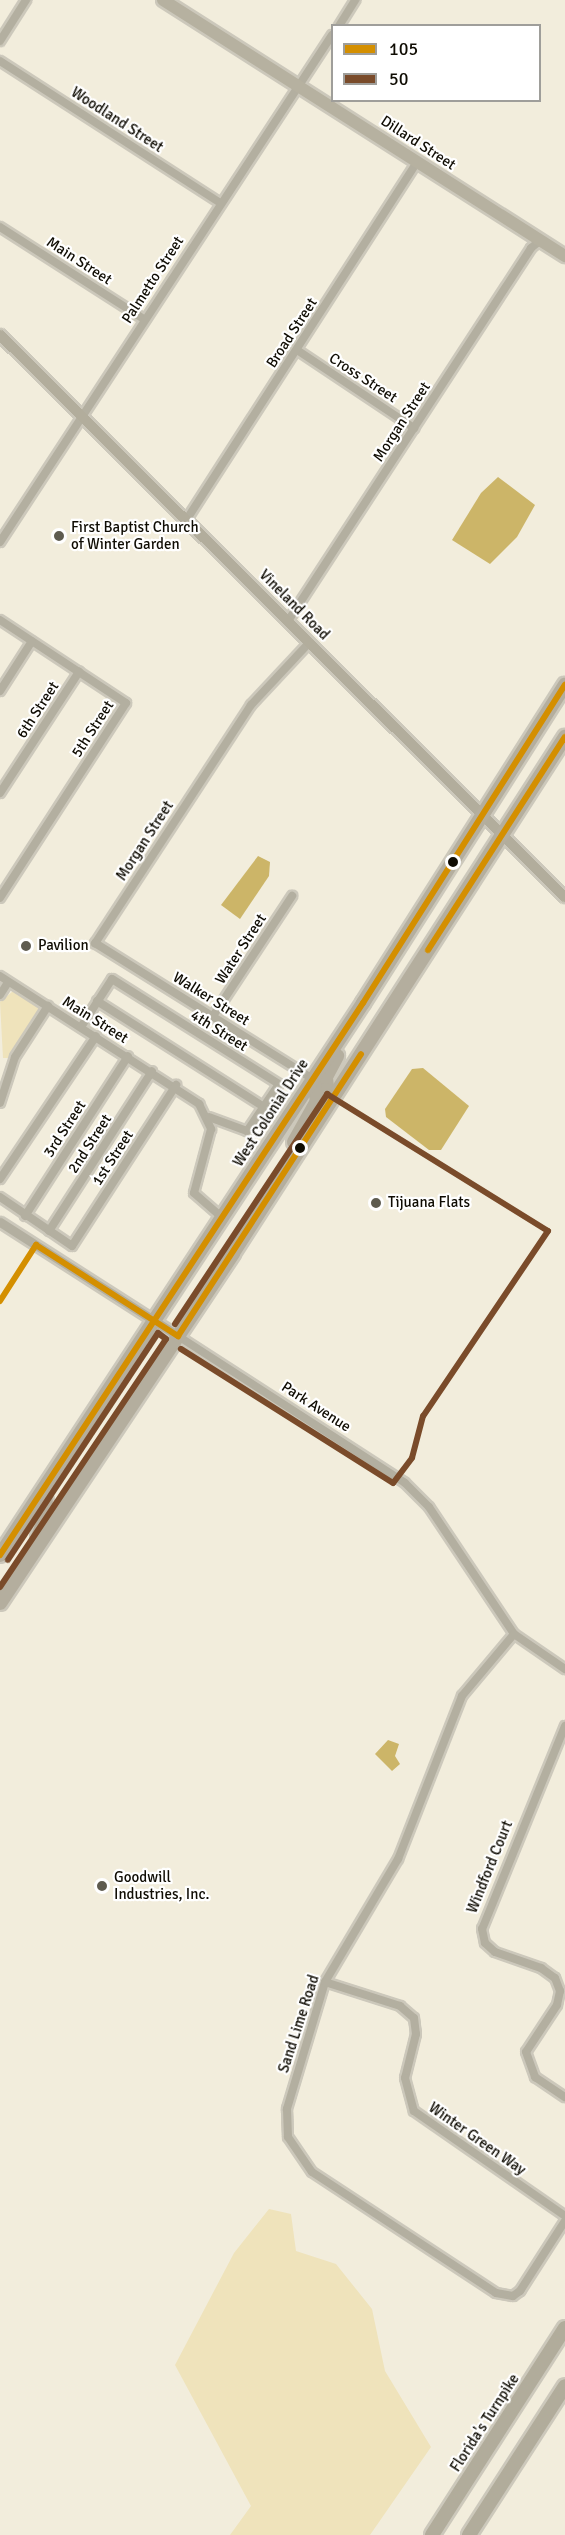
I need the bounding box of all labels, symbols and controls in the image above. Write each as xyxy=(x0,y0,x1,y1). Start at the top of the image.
legend xyxy=(331,24,541,102)
text: 105 xyxy=(389,38,418,60)
text: 50 xyxy=(389,68,408,90)
street label: Woodland Street xyxy=(68,84,166,156)
street label: Dillard Street xyxy=(377,112,459,174)
street label: Main Street xyxy=(43,233,115,289)
street label: Palmetto Street xyxy=(118,233,188,327)
street label: Broad Street xyxy=(263,295,321,371)
street label: Cross Street xyxy=(326,349,400,407)
street label: Morgan Street xyxy=(370,379,434,465)
place label: First Baptist Church of Winter Garden xyxy=(71,518,199,553)
marker: First Baptist Church of Winter Garden xyxy=(52,529,66,543)
street label: Vineland Road xyxy=(255,566,333,644)
street label: 6th Street xyxy=(13,678,63,742)
street label: 5th Street xyxy=(68,697,118,761)
street label: Morgan Street xyxy=(113,798,177,884)
unlabelled marker xyxy=(447,856,459,868)
street label: Water Street xyxy=(212,910,270,988)
place label: Pavilion xyxy=(38,937,89,955)
marker: Pavilion xyxy=(19,939,33,953)
street label: Walker Street xyxy=(169,968,253,1030)
street label: Main Street xyxy=(59,993,131,1047)
street label: 4th Street xyxy=(187,1006,251,1056)
street label: West Colonial Drive xyxy=(229,1056,313,1170)
street label: 3rd Street xyxy=(40,1097,90,1161)
street label: 2nd Street xyxy=(64,1111,116,1177)
street label: 1st Street xyxy=(88,1127,138,1189)
unlabelled marker xyxy=(294,1142,306,1154)
place label: Tijuana Flats xyxy=(388,1194,470,1212)
marker: Tijuana Flats xyxy=(369,1196,383,1210)
street label: Park Avenue xyxy=(278,1378,354,1436)
street label: Windford Court xyxy=(463,1818,517,1916)
place label: Goodwill Industries, Inc. xyxy=(114,1868,209,1903)
marker: Goodwill Industries, Inc. xyxy=(95,1879,109,1893)
street label: Sand Lime Road xyxy=(275,1973,323,2075)
street label: Winter Green Way xyxy=(425,2099,529,2179)
street label: Florida's Turnpike xyxy=(447,2371,523,2475)

